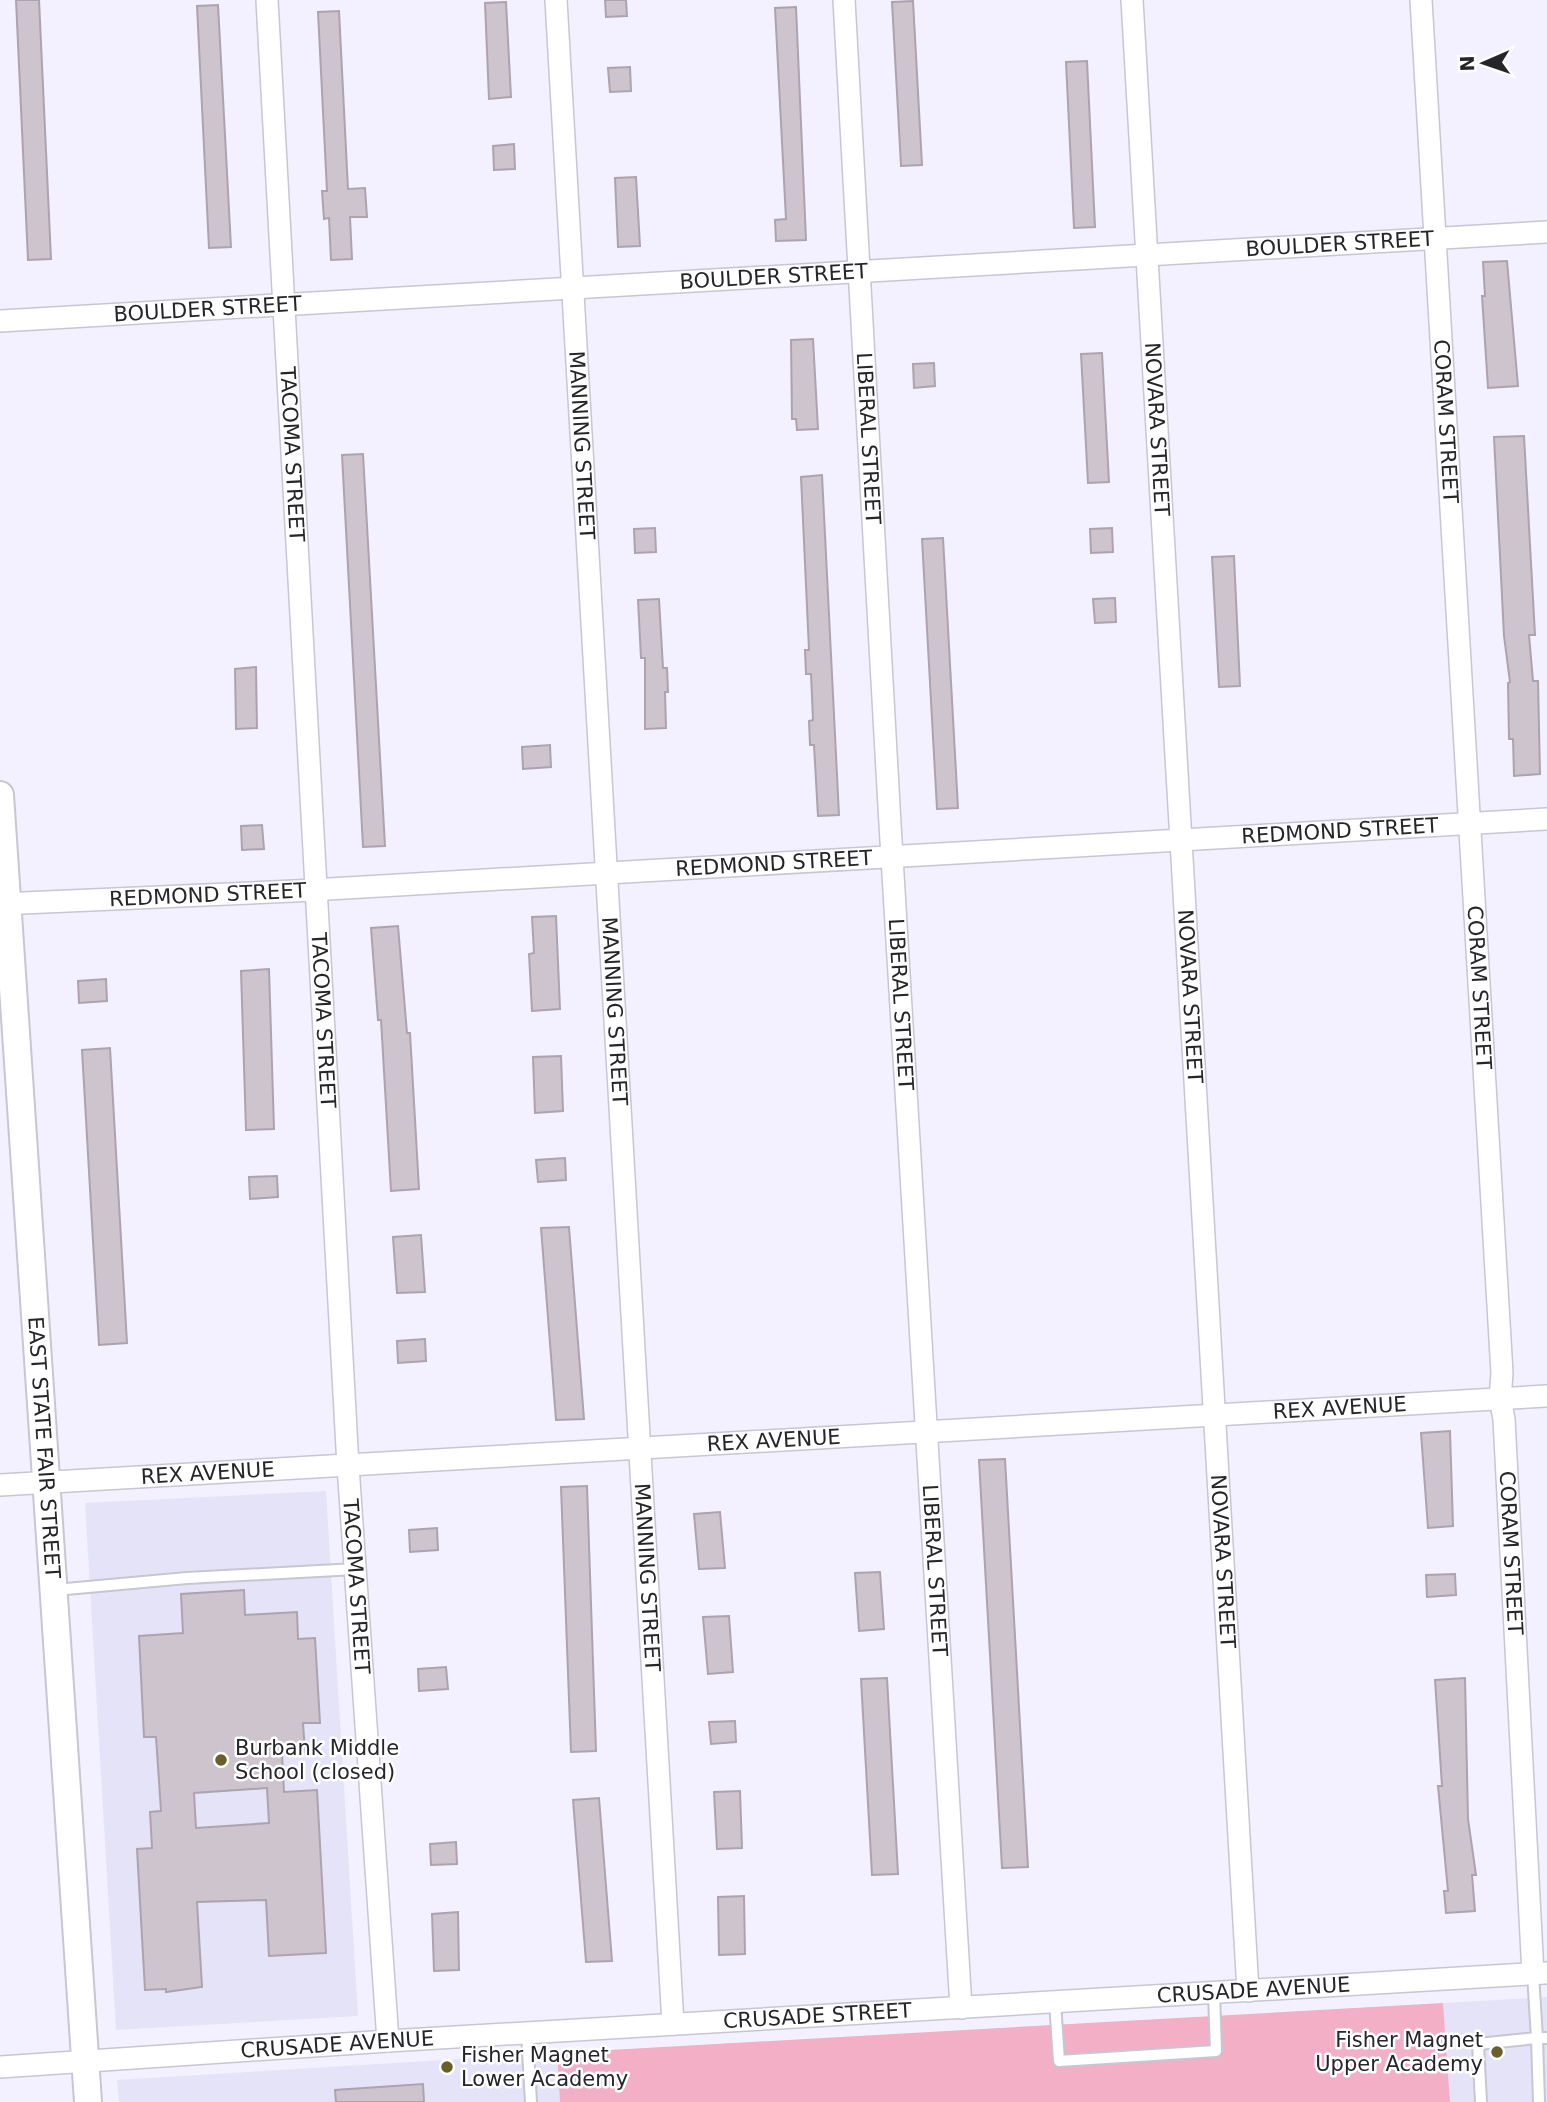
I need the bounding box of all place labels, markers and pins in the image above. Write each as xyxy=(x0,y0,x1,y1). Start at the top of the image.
place label: Burbank Middle School (closed) xyxy=(235,1736,399,1784)
marker: Burbank Middle School (closed) xyxy=(213,1752,229,1768)
place label: Fisher Magnet Upper Academy xyxy=(1315,2028,1483,2076)
place label: Fisher Magnet Lower Academy xyxy=(461,2043,628,2091)
marker: Fisher Magnet Upper Academy xyxy=(1489,2044,1505,2060)
marker: Fisher Magnet Lower Academy xyxy=(439,2059,455,2075)

